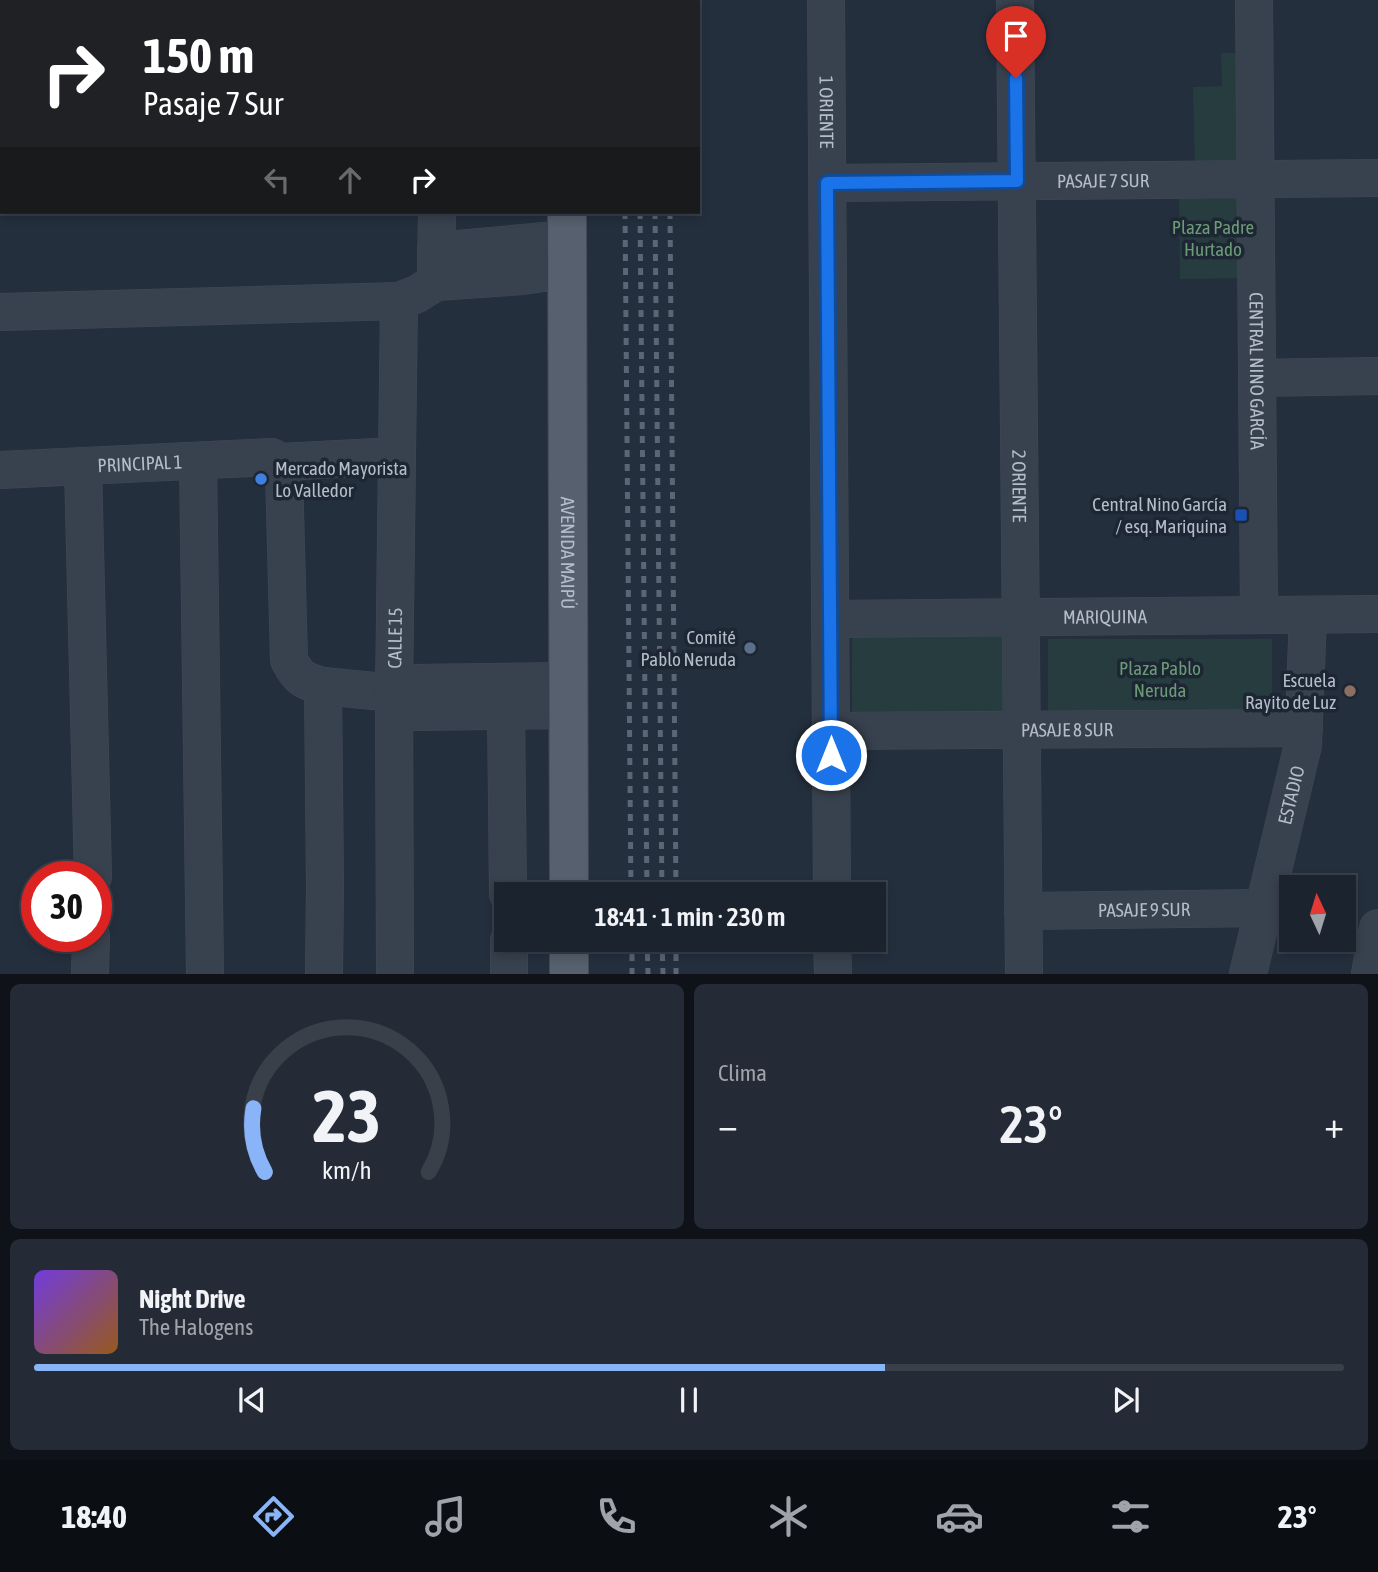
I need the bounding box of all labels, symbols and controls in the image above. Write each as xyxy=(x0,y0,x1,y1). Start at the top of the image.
pin xyxy=(986,6,1046,78)
icon: arrive xyxy=(997,17,1035,55)
text: 150 m xyxy=(143,27,254,83)
icon: right xyxy=(28,28,119,119)
street label: 1 ORIENTE xyxy=(816,76,838,148)
text: Pasaje 7 Sur xyxy=(143,85,283,122)
icon: left xyxy=(258,161,296,199)
icon: ahead xyxy=(331,161,369,199)
icon: right xyxy=(404,161,442,199)
street label: PASAJE 7 SUR xyxy=(1057,169,1150,192)
park label: Plaza Padre Hurtado xyxy=(1172,216,1254,260)
street label: CENTRAL NINO GARCÍA xyxy=(1245,292,1269,451)
street label: 2 ORIENTE xyxy=(1008,449,1031,522)
street label: PRINCIPAL 1 xyxy=(97,450,183,476)
place label: Mercado Mayorista Lo Valledor xyxy=(275,457,408,501)
marker: Mercado Mayorista Lo Valledor xyxy=(253,471,269,487)
place label: Central Nino García / esq. Mariquina xyxy=(1092,493,1227,537)
street label: AVENIDA MAIPÚ xyxy=(557,497,579,609)
marker: Central Nino García / esq. Mariquina xyxy=(1233,507,1249,523)
street label: MARIQUINA xyxy=(1063,605,1148,628)
street label: CALLE 15 xyxy=(383,607,406,669)
place label: Comité Pablo Neruda xyxy=(640,626,736,670)
marker: Comité Pablo Neruda xyxy=(742,640,758,656)
park label: Plaza Pablo Neruda xyxy=(1119,657,1201,701)
place label: Escuela Rayito de Luz xyxy=(1245,669,1336,713)
marker: Escuela Rayito de Luz xyxy=(1342,683,1358,699)
position arrow xyxy=(794,718,868,792)
street label: PASAJE 8 SUR xyxy=(1021,718,1114,741)
street label: ESTADIO xyxy=(1273,764,1309,827)
speed limit sign: 30 xyxy=(21,861,112,952)
north arrow xyxy=(1279,875,1356,952)
map controls xyxy=(1279,875,1356,952)
street label: PASAJE 9 SUR xyxy=(1098,898,1191,921)
text: 18:41 · 1 min · 230 m xyxy=(595,902,785,932)
text: Clima xyxy=(718,1060,767,1086)
text: 23 xyxy=(313,1075,381,1158)
text: 23° xyxy=(999,1094,1063,1154)
text: − xyxy=(718,1103,738,1146)
text: + xyxy=(1324,1103,1344,1146)
text: km/h xyxy=(322,1156,372,1184)
text: Night Drive xyxy=(139,1284,246,1314)
text: The Halogens xyxy=(139,1314,253,1340)
icon: previous xyxy=(233,1381,271,1419)
icon: pause xyxy=(670,1381,708,1419)
icon: next xyxy=(1107,1381,1145,1419)
icon: directions xyxy=(249,1492,298,1541)
icon: music xyxy=(421,1492,470,1541)
icon: phone xyxy=(592,1492,641,1541)
icon: climate xyxy=(764,1492,813,1541)
icon: car xyxy=(935,1492,984,1541)
icon: filters xyxy=(1106,1492,1155,1541)
text: 18:40 xyxy=(61,1498,127,1535)
text: 23° xyxy=(1278,1498,1317,1535)

